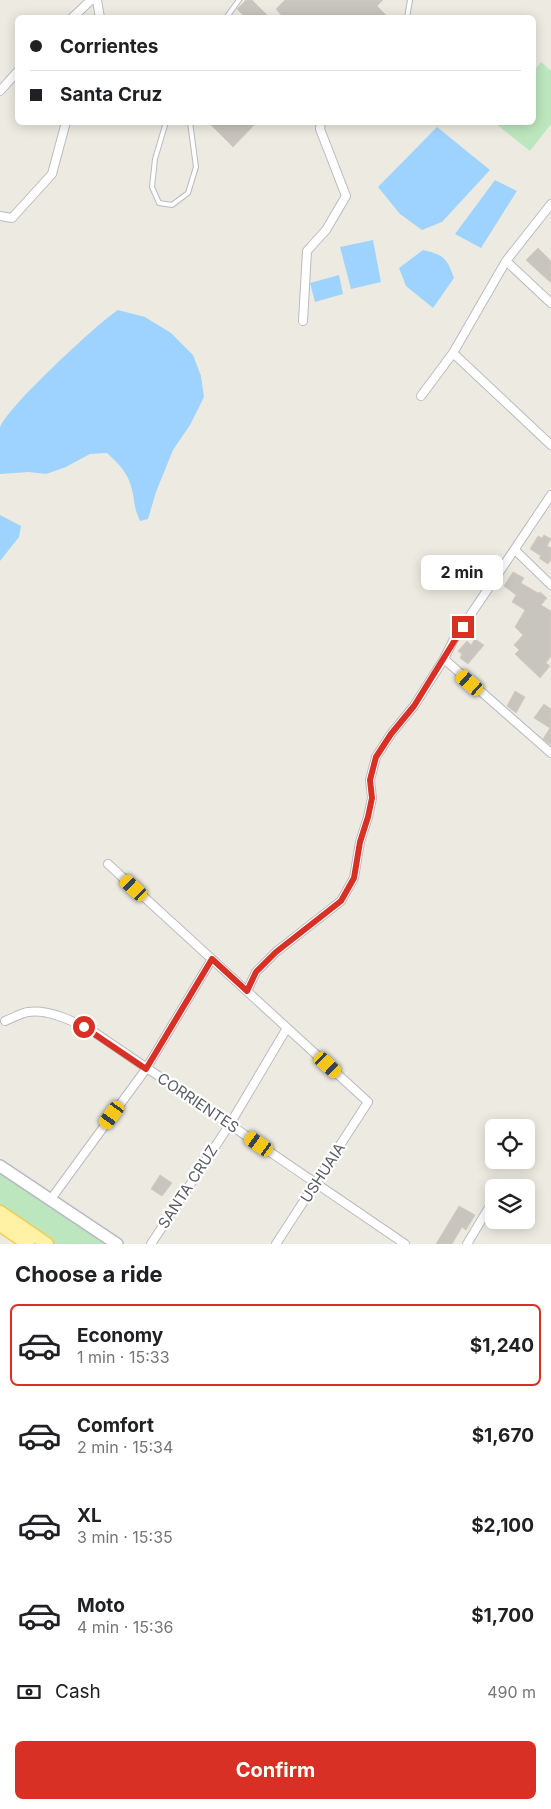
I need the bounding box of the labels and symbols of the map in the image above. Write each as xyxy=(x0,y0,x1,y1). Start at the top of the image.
callout: 2 min xyxy=(422,554,504,590)
route end xyxy=(452,616,474,638)
car xyxy=(453,667,486,699)
car xyxy=(117,872,150,904)
route start xyxy=(73,1016,95,1038)
car xyxy=(311,1049,344,1081)
street label: CORRIENTES xyxy=(154,1068,243,1137)
car xyxy=(97,1098,126,1132)
car xyxy=(242,1129,275,1159)
street label: USHUAIA xyxy=(296,1139,349,1206)
street label: SANTA CRUZ xyxy=(154,1142,222,1232)

